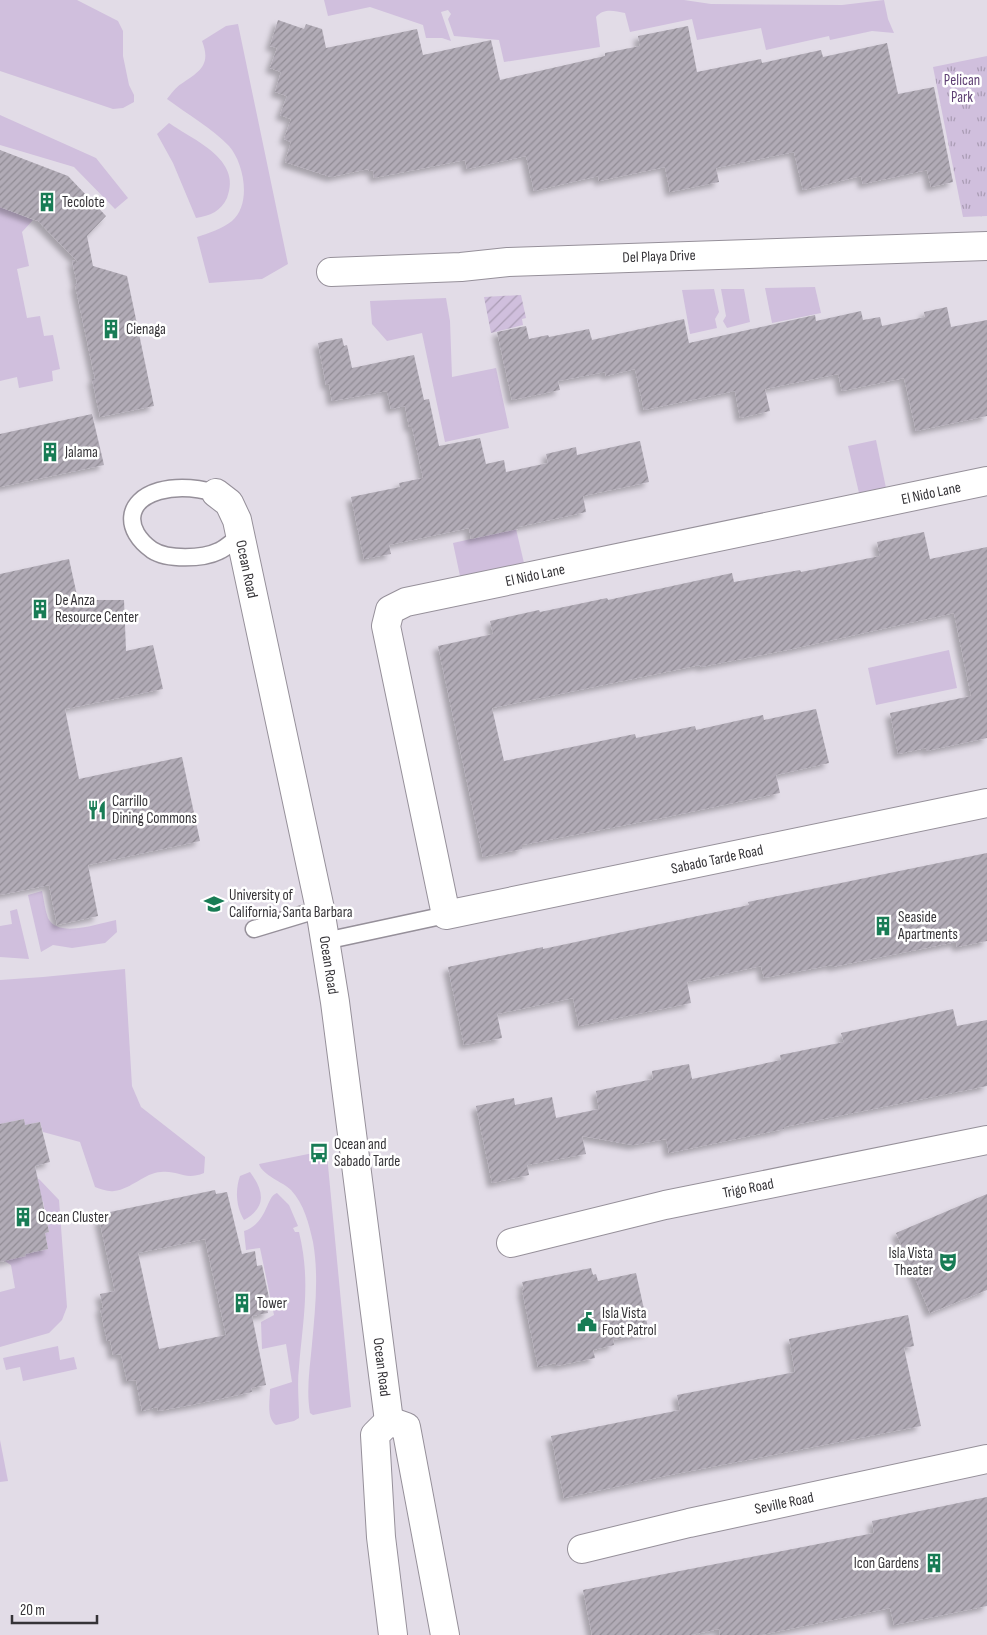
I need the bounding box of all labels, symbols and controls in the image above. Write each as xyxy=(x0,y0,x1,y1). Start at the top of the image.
park label: Pelican Park xyxy=(944,71,980,107)
building icon: Tecolote xyxy=(36,191,58,213)
place label: Tecolote xyxy=(62,193,105,212)
street label: Del Playa Drive xyxy=(622,246,696,267)
building icon: Cienaga xyxy=(100,318,122,340)
place label: Cienaga xyxy=(126,320,166,339)
building icon: Jalama xyxy=(39,441,61,463)
place label: Jalama xyxy=(64,443,98,462)
street label: El Nido Lane xyxy=(900,478,963,509)
street label: Ocean Road xyxy=(231,538,262,600)
street label: El Nido Lane xyxy=(504,560,567,591)
place label: De Anza Resource Center xyxy=(55,591,139,627)
building icon: De Anza Resource Center xyxy=(29,598,51,620)
place label: Carrillo Dining Commons xyxy=(112,792,197,828)
restaurant icon: Carrillo Dining Commons xyxy=(86,799,108,821)
street label: Sabado Tarde Road xyxy=(669,840,765,879)
place label: University of California, Santa Barbara xyxy=(229,886,353,922)
school or university icon: University of California, Santa Barbara xyxy=(203,893,225,915)
place label: Seaside Apartments xyxy=(897,908,958,944)
building icon: Seaside Apartments xyxy=(872,915,894,937)
street label: Ocean Road xyxy=(315,934,342,996)
place label: Ocean and Sabado Tarde xyxy=(334,1135,400,1171)
bus stop icon: Ocean and Sabado Tarde xyxy=(308,1142,330,1164)
street label: Trigo Road xyxy=(721,1174,775,1203)
building icon: Ocean Cluster xyxy=(12,1206,34,1228)
place label: Ocean Cluster xyxy=(38,1208,109,1227)
place label: Isla Vista Theater xyxy=(888,1244,934,1280)
theatre icon: Isla Vista Theater xyxy=(937,1251,959,1273)
building icon: Tower xyxy=(231,1292,253,1314)
place label: Tower xyxy=(257,1294,288,1313)
place label: Isla Vista Foot Patrol xyxy=(602,1304,656,1340)
public building icon: Isla Vista Foot Patrol xyxy=(576,1311,598,1333)
street label: Ocean Road xyxy=(368,1337,395,1397)
street label: Seville Road xyxy=(753,1488,815,1519)
building icon: Icon Gardens xyxy=(923,1552,945,1574)
place label: Icon Gardens xyxy=(854,1554,919,1573)
scale bar xyxy=(12,1592,98,1624)
text: 20 m xyxy=(20,1601,45,1620)

